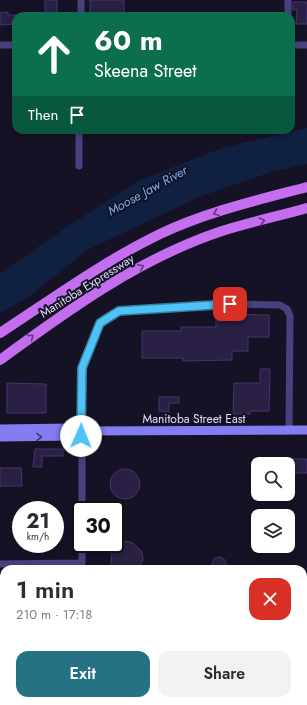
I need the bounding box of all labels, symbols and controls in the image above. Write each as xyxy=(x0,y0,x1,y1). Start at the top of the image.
text: 60 m xyxy=(94,20,163,61)
icon: ahead xyxy=(28,28,80,80)
text: Skeena Street xyxy=(94,58,197,84)
text: Then xyxy=(28,104,58,126)
icon: arrive xyxy=(66,104,88,126)
water label: Moose Jaw River xyxy=(104,160,191,220)
one-way arrow xyxy=(212,208,219,216)
one-way arrow xyxy=(258,217,265,225)
street label: Manitoba Expressway xyxy=(36,249,138,322)
one-way arrow xyxy=(137,264,144,272)
pin xyxy=(213,287,247,321)
icon: arrive xyxy=(219,293,241,315)
one-way arrow xyxy=(27,335,34,342)
street label: Manitoba Street East xyxy=(143,410,246,428)
position arrow xyxy=(60,415,102,457)
one-way arrow xyxy=(36,433,42,441)
map controls xyxy=(251,457,295,553)
button: search xyxy=(251,457,295,501)
speed limit sign: 30 xyxy=(72,501,124,553)
text: 21 xyxy=(26,507,50,536)
button: layers xyxy=(251,509,295,553)
text: km/h xyxy=(27,529,49,544)
text: 1 min xyxy=(16,572,74,607)
button: close xyxy=(249,578,291,620)
text: 210 m · 17:18 xyxy=(16,605,92,624)
button: Exit xyxy=(16,651,150,697)
button: Share xyxy=(158,651,291,697)

